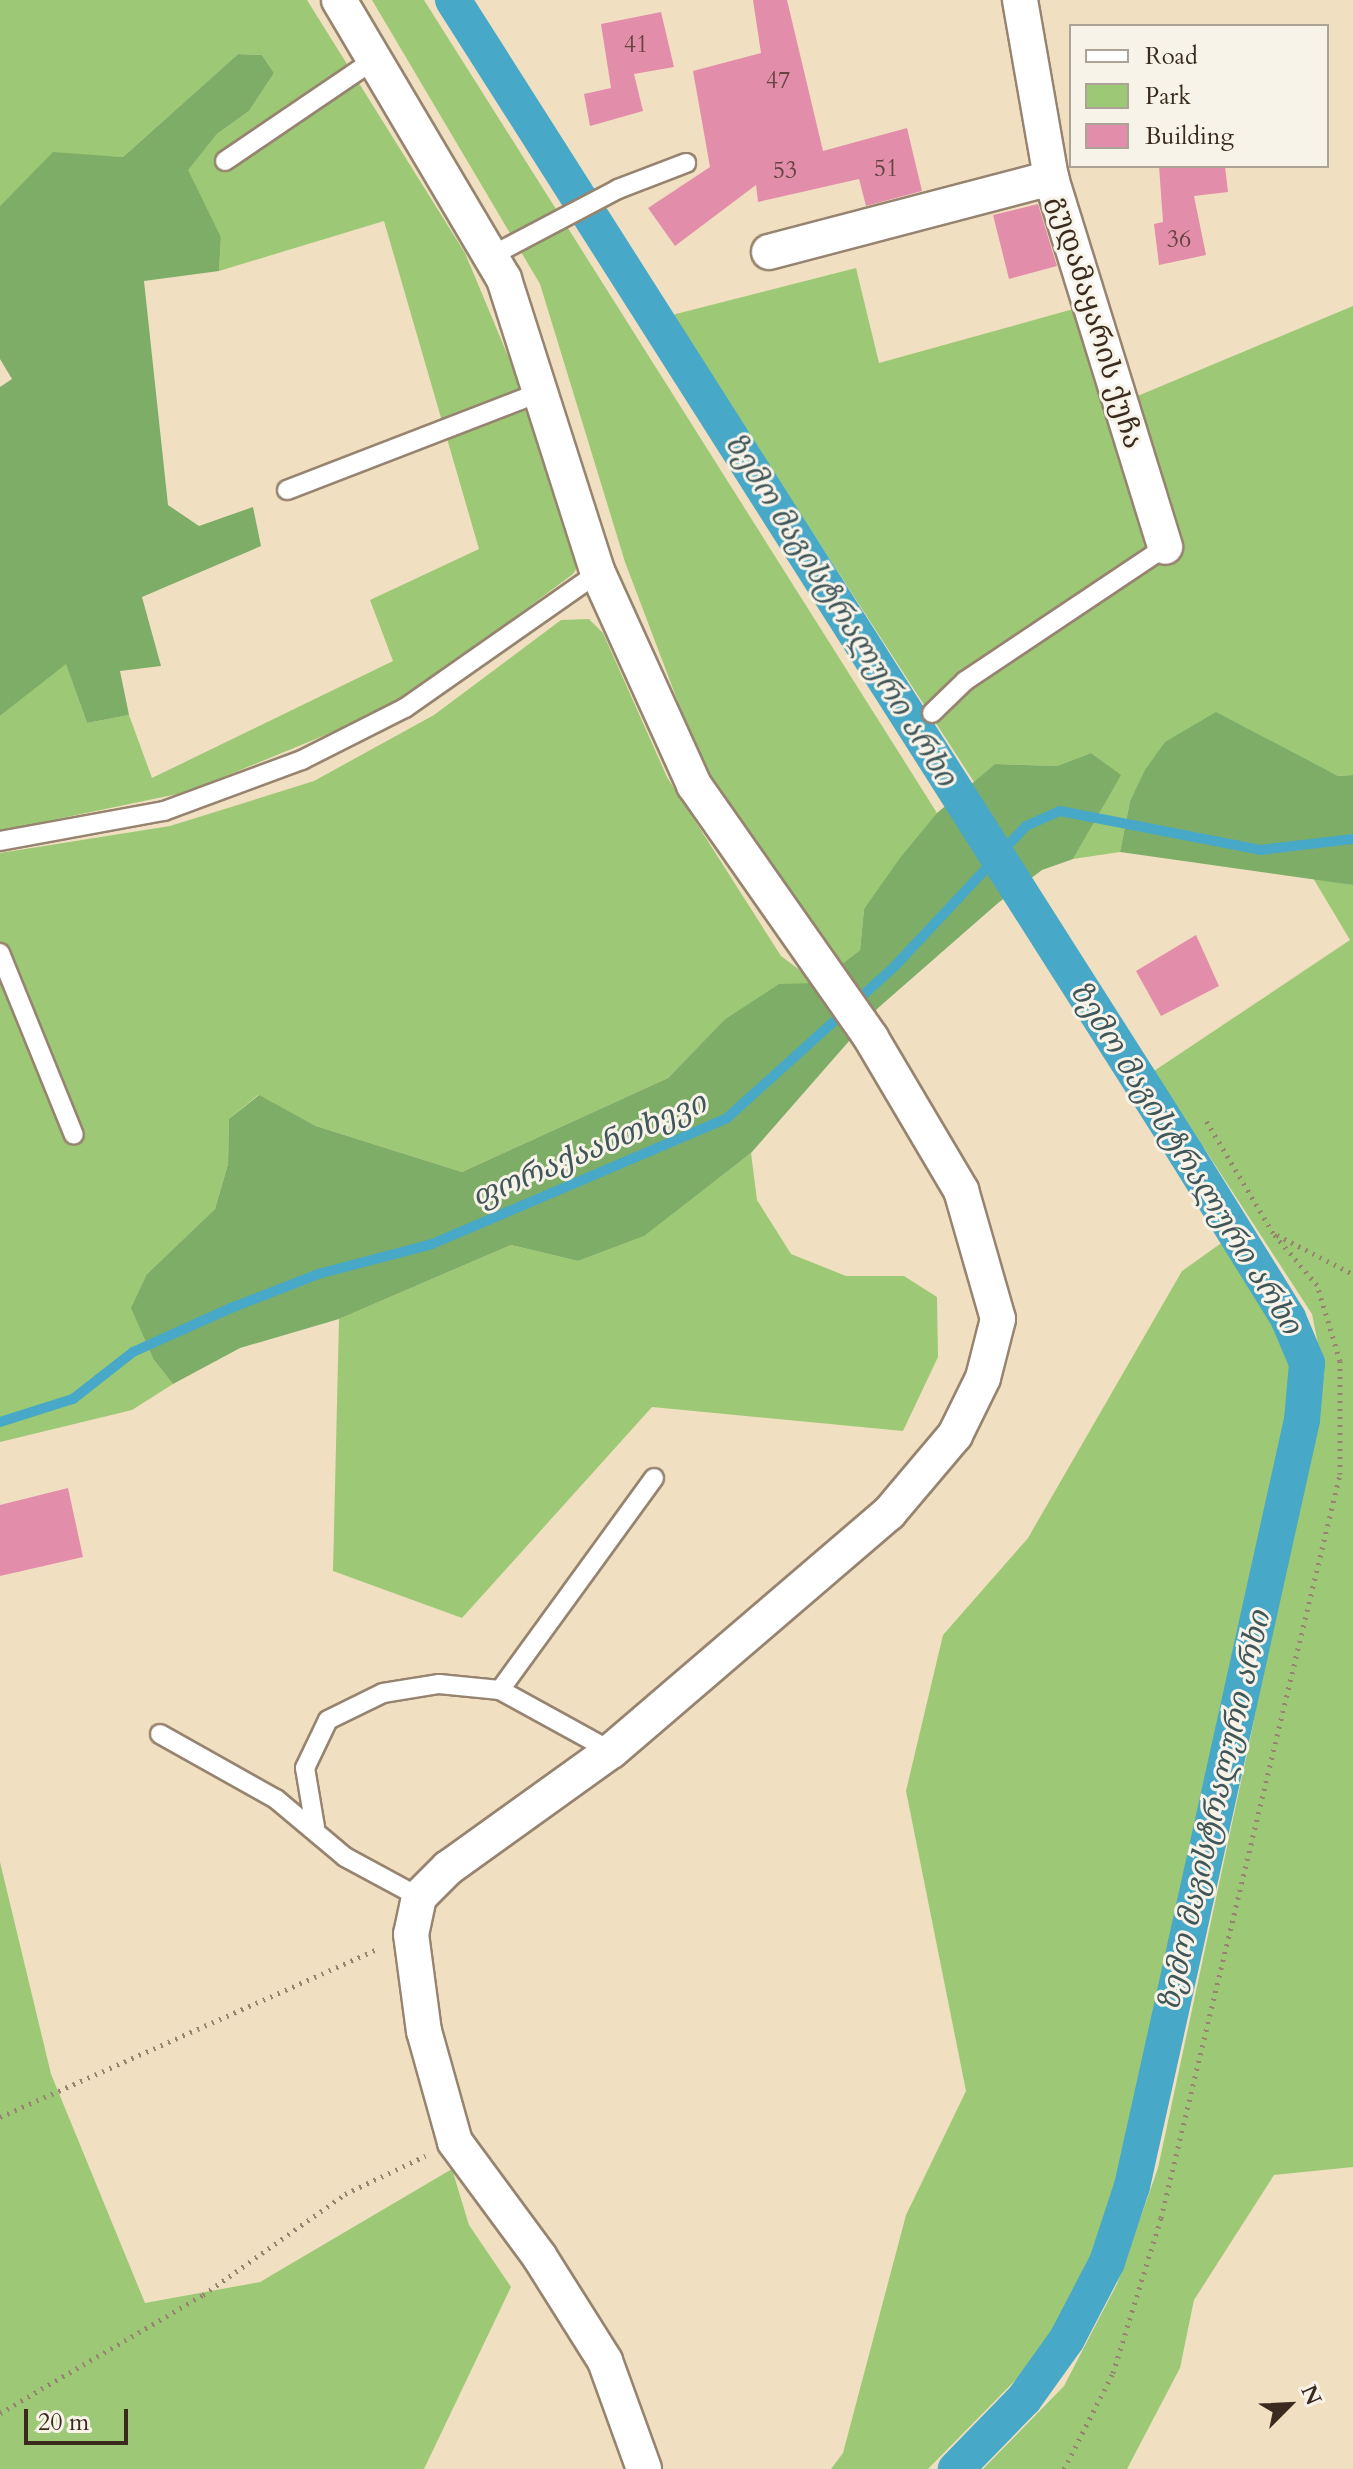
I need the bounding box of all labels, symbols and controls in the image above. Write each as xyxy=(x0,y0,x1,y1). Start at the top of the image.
legend xyxy=(1069,24,1329,168)
house number: 41 xyxy=(624,31,648,59)
text: Road xyxy=(1145,40,1198,73)
house number: 47 xyxy=(766,67,790,95)
text: Park xyxy=(1145,80,1191,113)
text: Building xyxy=(1145,120,1234,153)
house number: 51 xyxy=(874,155,898,183)
house number: 53 xyxy=(773,157,797,185)
street label: გუდამაყარის ქუჩა xyxy=(1042,192,1150,452)
house number: 36 xyxy=(1167,226,1191,254)
water label: ზემო მაგისტრალური არხი xyxy=(716,427,964,793)
water label: ზემო მაგისტრალური არხი xyxy=(1061,975,1309,1341)
water label: ფორაქაანთხევი xyxy=(466,1085,712,1217)
water label: ზემო მაგისტრალური არხი xyxy=(1151,1608,1279,2014)
north arrow xyxy=(1249,2365,1329,2445)
text: N xyxy=(1293,2380,1329,2410)
scale bar xyxy=(28,2393,132,2443)
text: 20 m xyxy=(38,2406,89,2439)

